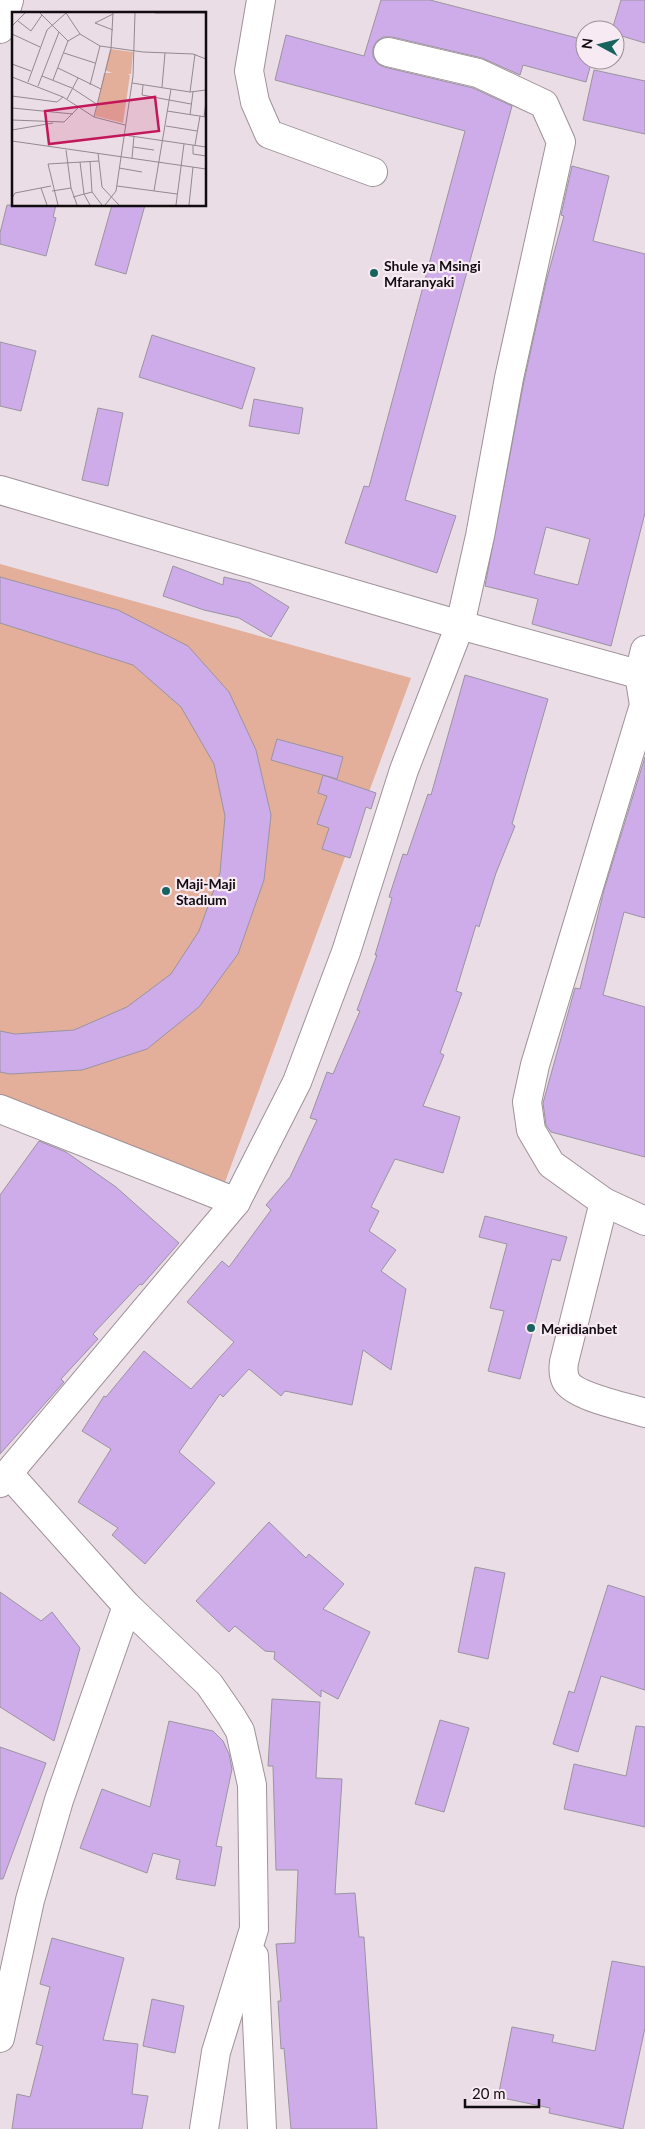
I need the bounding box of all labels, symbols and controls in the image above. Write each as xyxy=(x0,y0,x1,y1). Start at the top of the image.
inset map xyxy=(12,12,206,206)
north arrow xyxy=(575,20,625,70)
text: N xyxy=(578,37,596,50)
place label: Shule ya Msingi Mfaranyaki xyxy=(384,257,481,290)
marker: Shule ya Msingi Mfaranyaki xyxy=(368,267,380,279)
place label: Maji-Maji Stadium xyxy=(176,875,236,908)
marker: Maji-Maji Stadium xyxy=(160,885,172,897)
place label: Meridianbet xyxy=(541,1320,618,1337)
marker: Meridianbet xyxy=(525,1322,537,1334)
scale bar xyxy=(465,2076,539,2108)
text: 20 m xyxy=(472,2084,506,2102)

